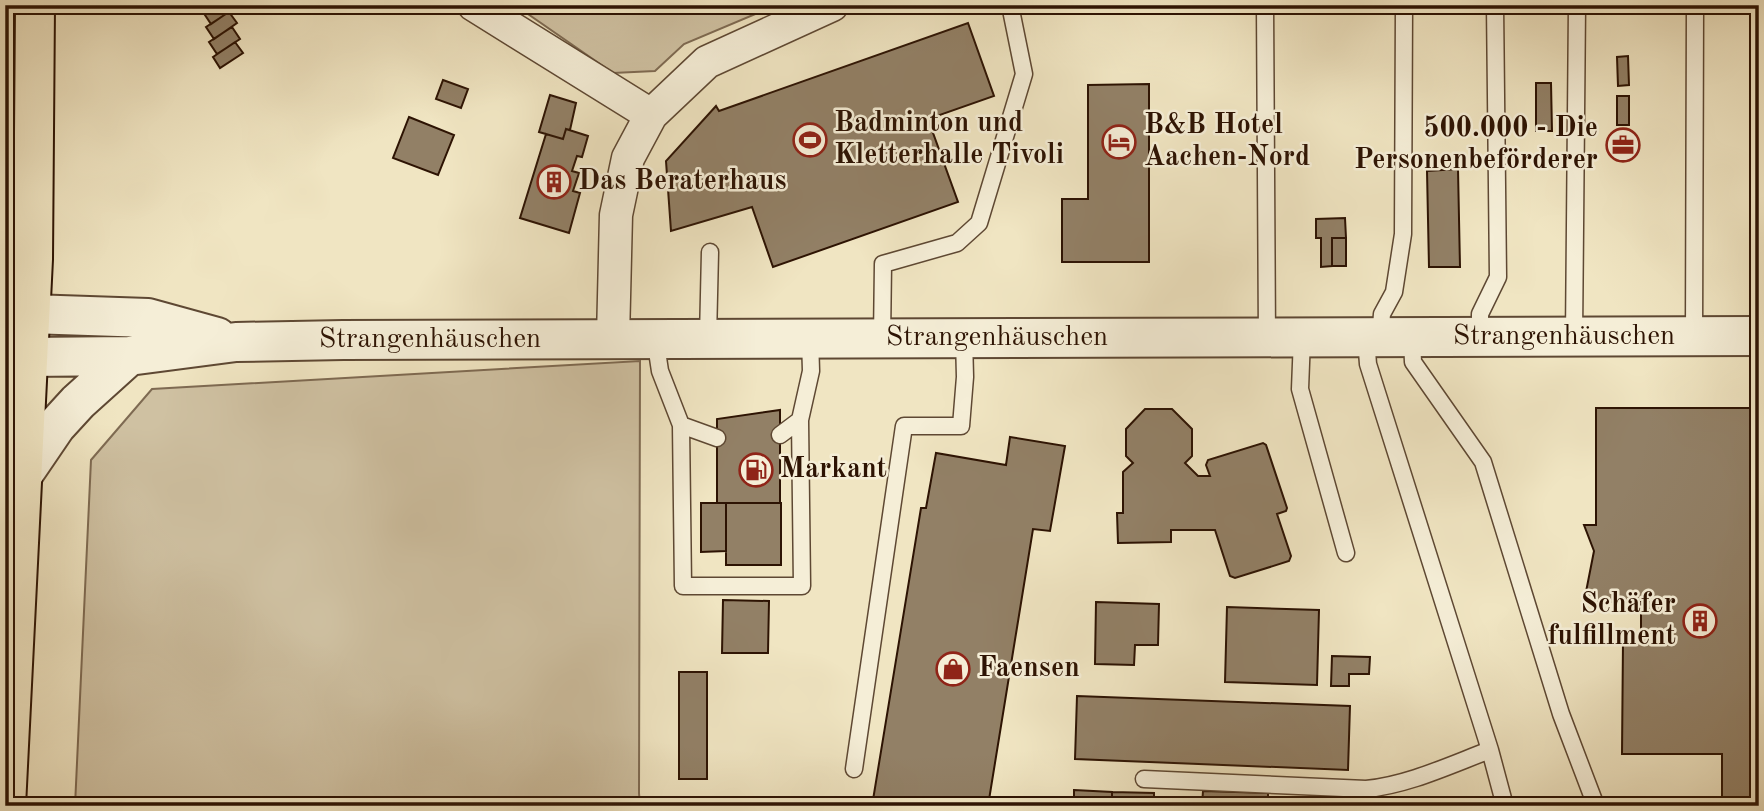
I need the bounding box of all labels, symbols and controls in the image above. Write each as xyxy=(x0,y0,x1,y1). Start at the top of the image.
place label: Badminton und Kletterhalle Tivoli xyxy=(834,110,1064,170)
place label: B&B Hotel Aachen-Nord xyxy=(1144,112,1310,172)
place label: 500.000 - Die Personenbeförderer xyxy=(1354,115,1598,175)
sports icon: Badminton und Kletterhalle Tivoli xyxy=(791,121,829,159)
hotel icon: B&B Hotel Aachen-Nord xyxy=(1100,123,1138,161)
office icon: 500.000 - Die Personenbeförderer xyxy=(1604,126,1642,164)
building icon: Das Beraterhaus xyxy=(535,163,573,201)
place label: Das Beraterhaus xyxy=(578,168,787,196)
street label: Strangenhäuschen xyxy=(1453,323,1675,351)
street label: Strangenhäuschen xyxy=(886,324,1108,352)
street label: Strangenhäuschen xyxy=(319,326,541,354)
fuel station icon: Markant xyxy=(737,451,775,489)
place label: Markant xyxy=(780,456,887,484)
place label: Schäfer fulfillment xyxy=(1548,591,1676,651)
building icon: Schäfer fulfillment xyxy=(1681,602,1719,640)
shop icon: Faensen xyxy=(934,650,972,688)
place label: Faensen xyxy=(978,655,1080,683)

